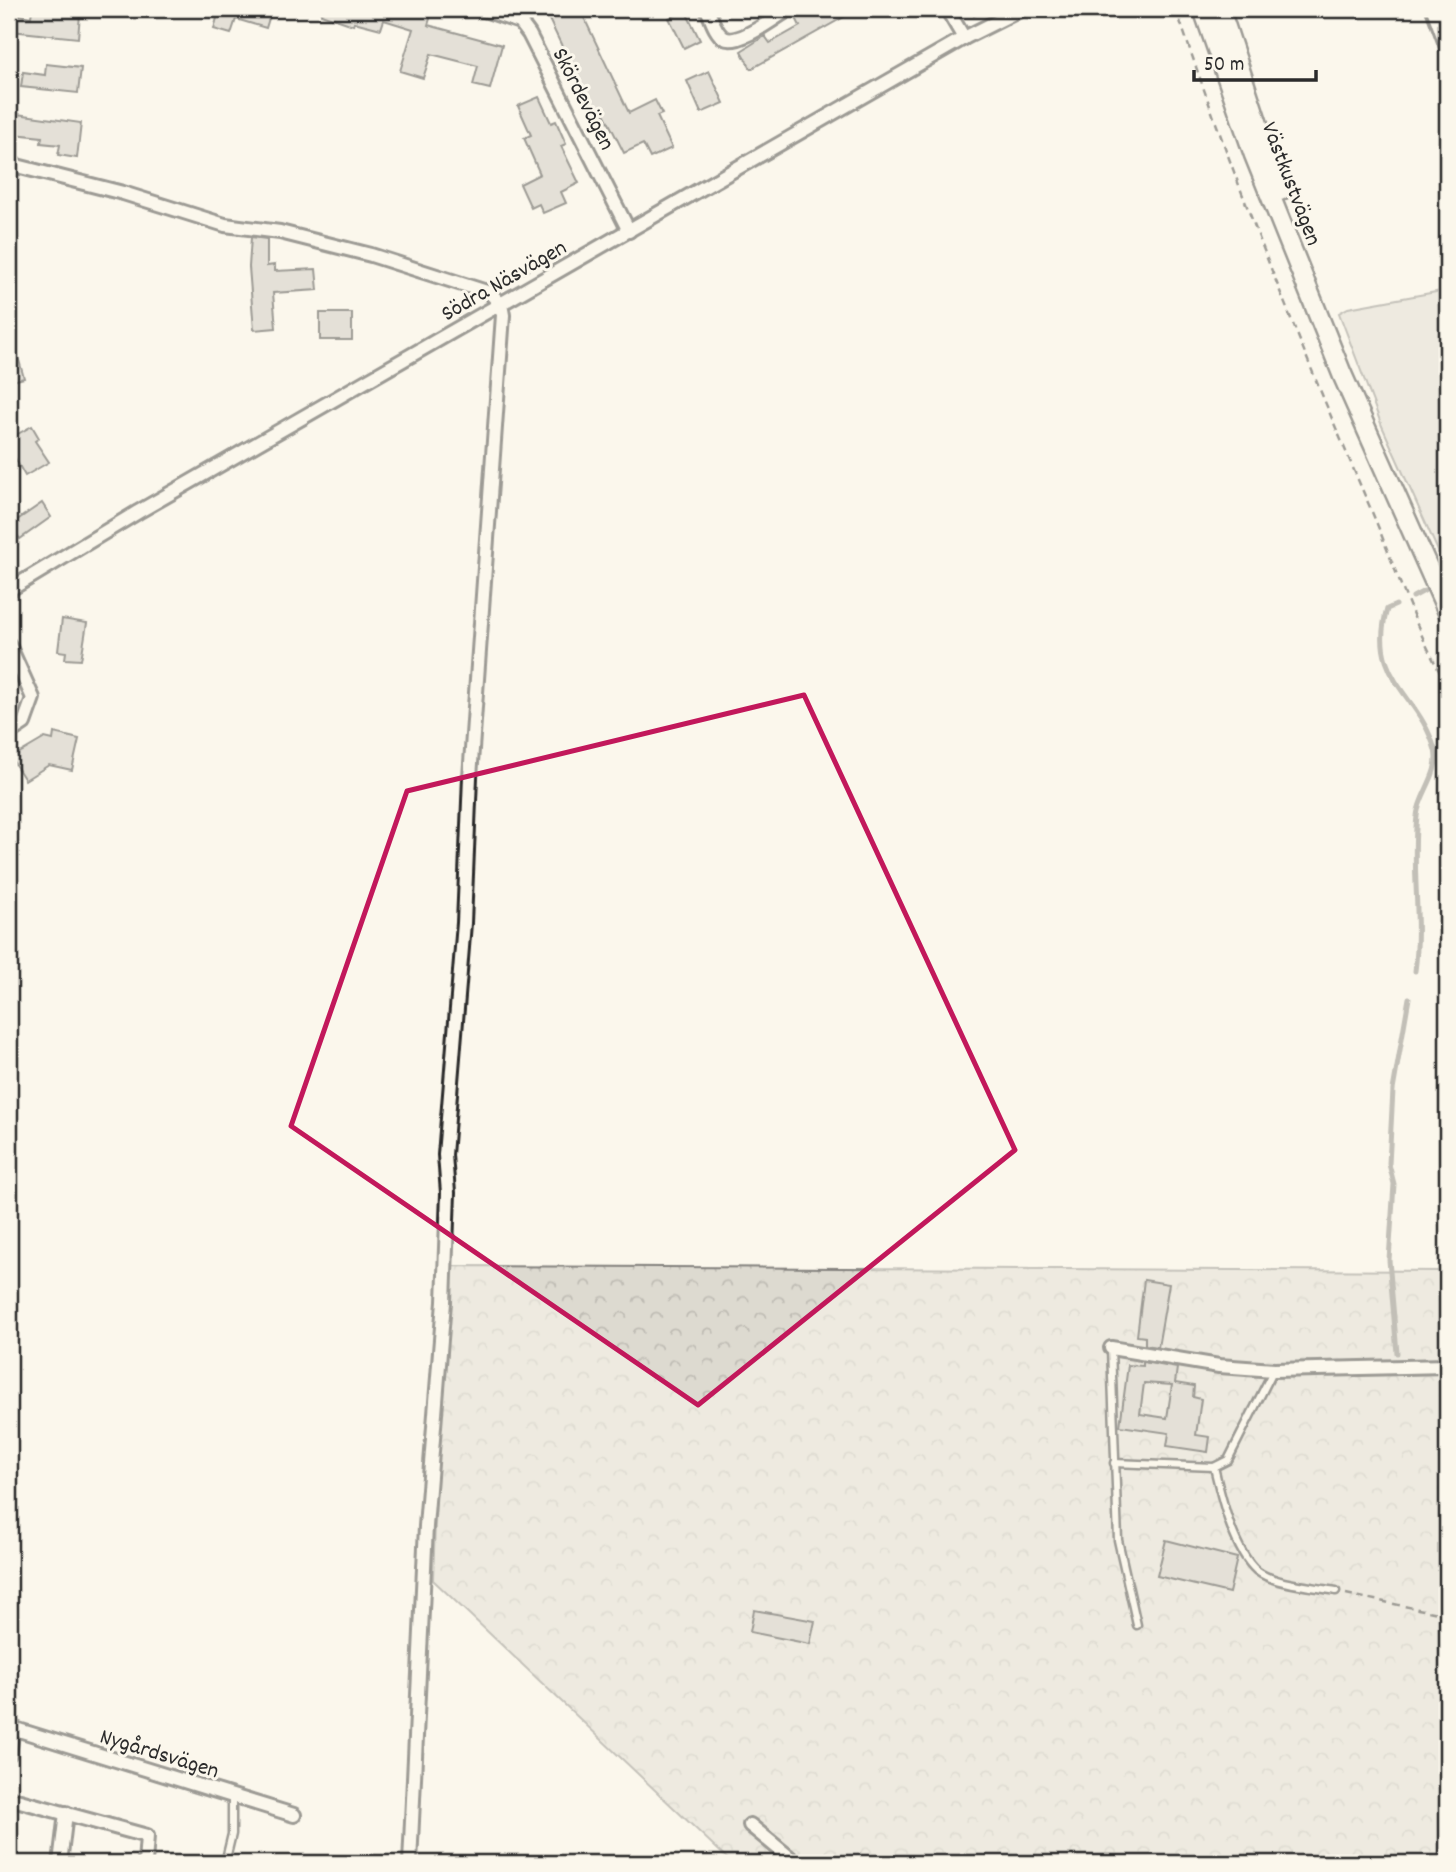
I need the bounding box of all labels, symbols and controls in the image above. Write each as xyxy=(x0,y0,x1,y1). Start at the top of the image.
scale bar xyxy=(1194,38,1316,82)
street label: Skördevägen xyxy=(542,43,622,157)
text: 50 m xyxy=(1204,51,1244,81)
street label: Västkustvägen xyxy=(1251,118,1328,251)
street label: Södra Näsvägen xyxy=(436,233,574,331)
street label: Nygårdsvägen xyxy=(95,1722,223,1789)

